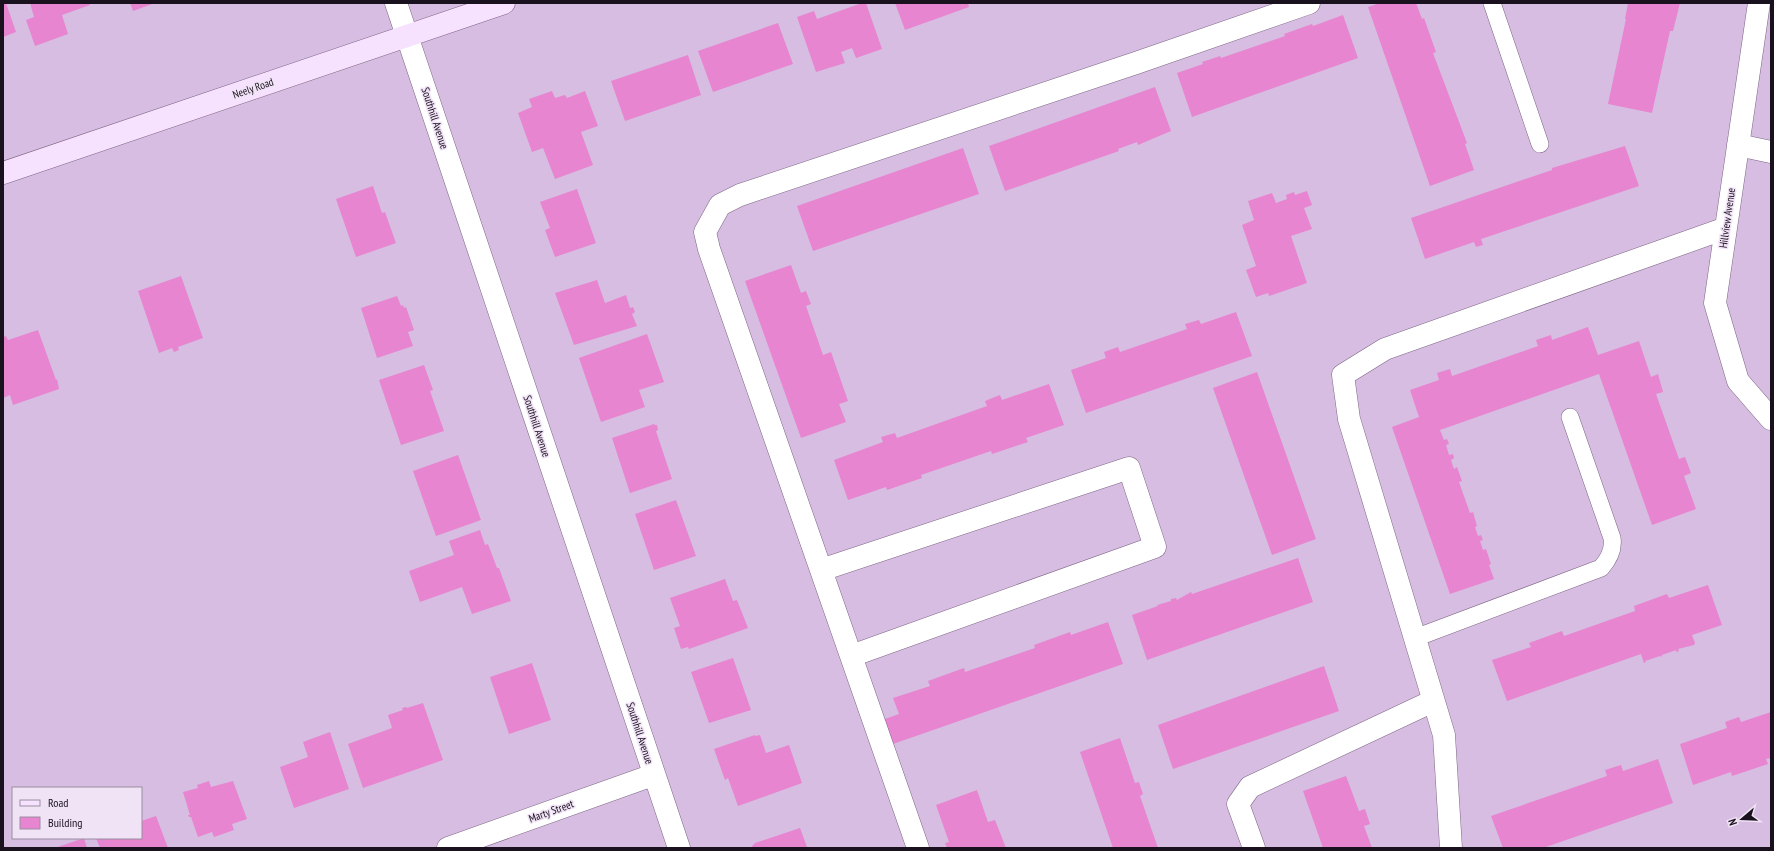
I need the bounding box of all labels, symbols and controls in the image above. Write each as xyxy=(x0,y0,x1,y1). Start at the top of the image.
street label: Neely Road xyxy=(231,74,276,102)
street label: Southhill Avenue xyxy=(418,85,452,151)
street label: Hillview Avenue xyxy=(1716,187,1738,249)
street label: Southhill Avenue xyxy=(520,393,554,459)
street label: Southhill Avenue xyxy=(623,700,657,766)
legend xyxy=(12,787,142,839)
text: Road xyxy=(48,795,68,810)
street label: Marty Street xyxy=(527,796,575,826)
north arrow xyxy=(1722,799,1762,839)
text: Building xyxy=(48,815,83,830)
text: N xyxy=(1725,817,1740,827)

